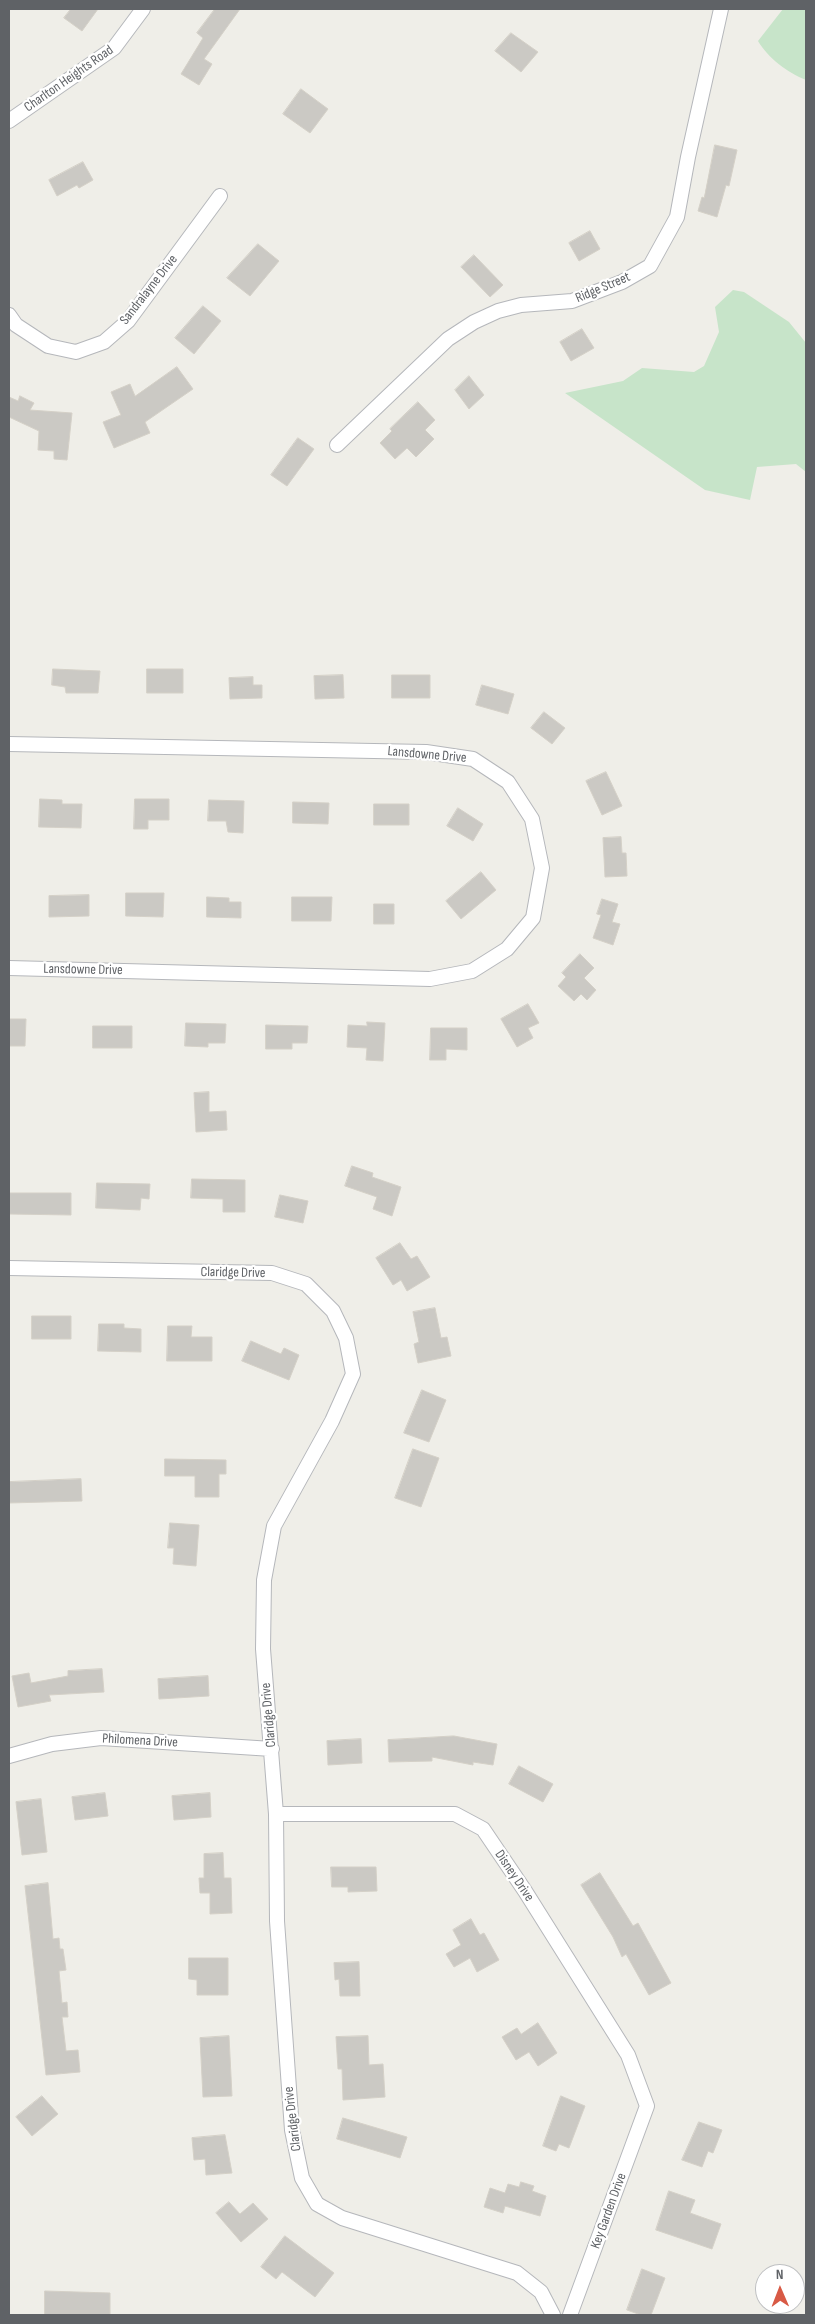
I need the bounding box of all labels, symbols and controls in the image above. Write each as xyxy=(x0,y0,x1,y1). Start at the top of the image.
street label: Charlton Heights Road xyxy=(21,42,117,116)
street label: Sandralayne Drive xyxy=(117,252,181,328)
street label: Ridge Street xyxy=(573,269,633,307)
street label: Lansdowne Drive xyxy=(387,743,467,767)
street label: Lansdowne Drive xyxy=(43,961,123,979)
street label: Claridge Drive xyxy=(200,1264,266,1282)
street label: Claridge Drive xyxy=(258,1682,280,1748)
street label: Philomena Drive xyxy=(102,1731,178,1751)
street label: Disney Drive xyxy=(491,1847,537,1905)
street label: Claridge Drive xyxy=(281,2086,305,2152)
street label: Key Garden Drive xyxy=(588,2171,630,2251)
north arrow xyxy=(755,2264,805,2314)
text: N xyxy=(776,2266,784,2283)

